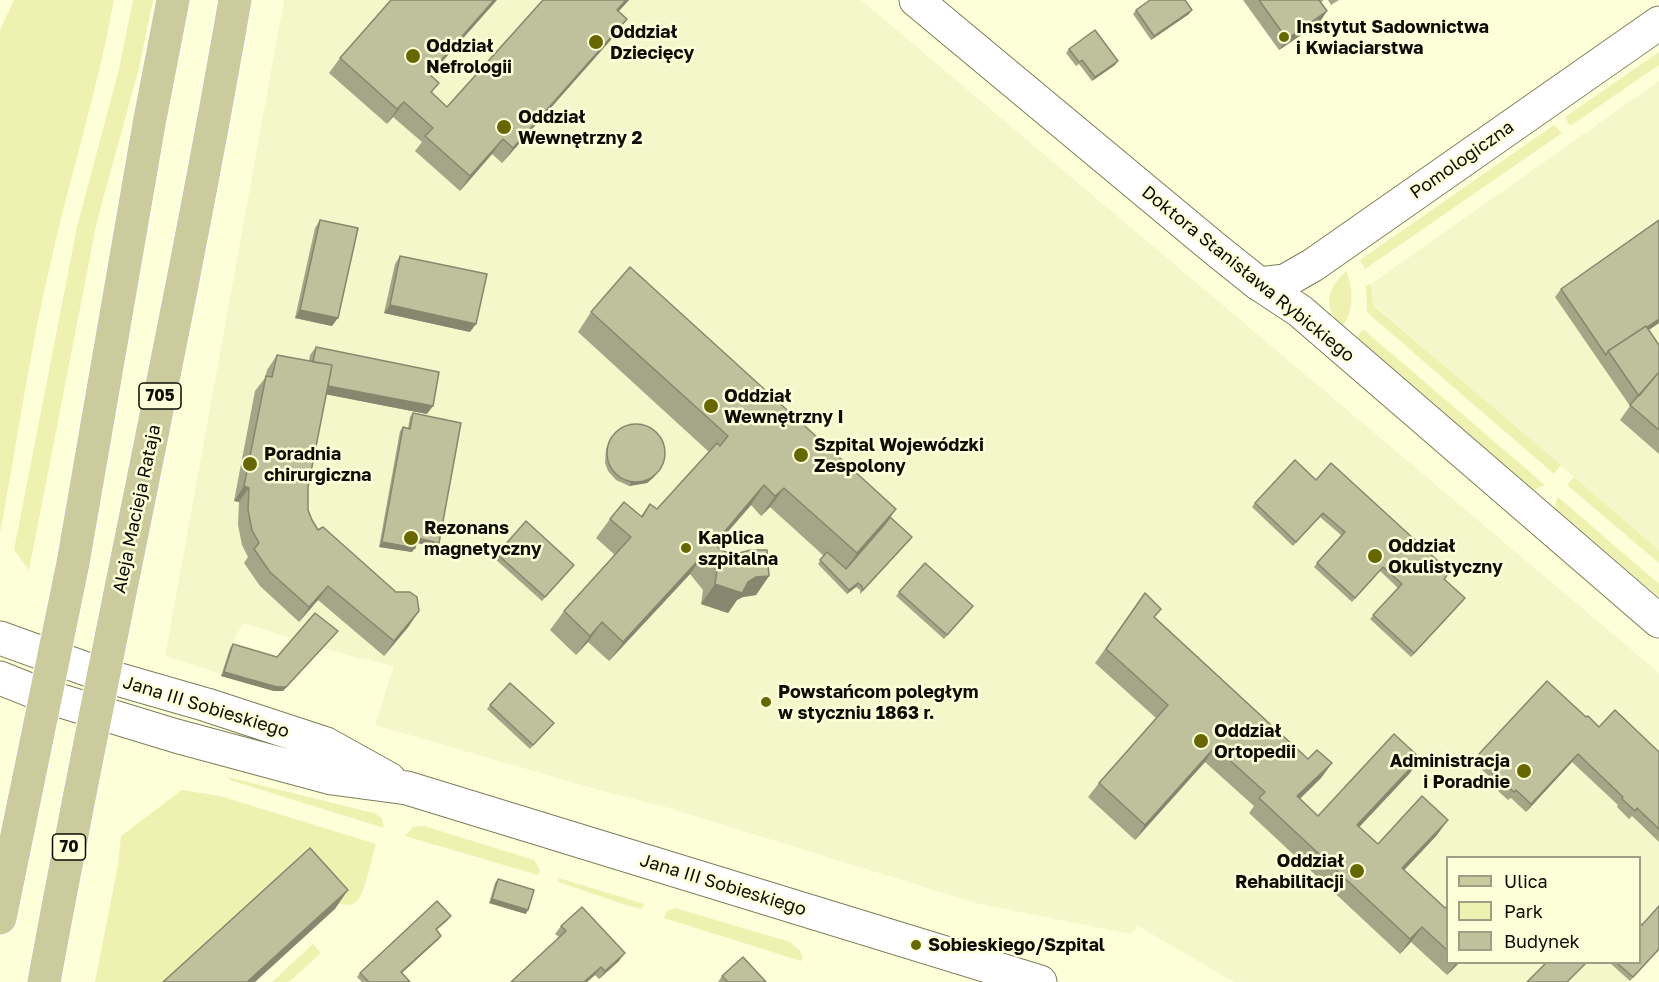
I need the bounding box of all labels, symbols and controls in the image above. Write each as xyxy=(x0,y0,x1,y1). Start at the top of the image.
place label: Instytut Sadownictwa i Kwiaciarstwa xyxy=(1296,16,1489,58)
place label: Oddział Dziecięcy xyxy=(610,21,694,63)
marker: Instytut Sadownictwa i Kwiaciarstwa xyxy=(1277,30,1291,44)
marker: Oddział Dziecięcy xyxy=(587,33,605,51)
place label: Oddział Nefrologii xyxy=(426,35,512,78)
marker: Oddział Nefrologii xyxy=(404,47,422,65)
place label: Oddział Wewnętrzny 2 xyxy=(518,106,642,148)
street label: Pomologiczna xyxy=(1406,116,1518,204)
marker: Oddział Wewnętrzny 2 xyxy=(495,118,513,136)
street label: Doktora Stanisława Rybickiego xyxy=(1137,181,1359,367)
road number: 705 xyxy=(139,383,181,409)
place label: Oddział Wewnętrzny I xyxy=(724,385,844,428)
marker: Oddział Wewnętrzny I xyxy=(702,397,720,415)
street label: Aleja Macieja Rataja xyxy=(109,423,165,595)
place label: Szpital Wojewódzki Zespolony xyxy=(814,434,984,476)
place label: Poradnia chirurgiczna xyxy=(264,443,372,486)
marker: Szpital Wojewódzki Zespolony xyxy=(792,446,810,464)
marker: Poradnia chirurgiczna xyxy=(241,455,259,473)
place label: Rezonans magnetyczny xyxy=(424,517,541,560)
place label: Kaplica szpitalna xyxy=(698,527,778,570)
marker: Rezonans magnetyczny xyxy=(402,529,420,547)
place label: Oddział Okulistyczny xyxy=(1388,535,1503,578)
marker: Kaplica szpitalna xyxy=(679,541,693,555)
marker: Oddział Okulistyczny xyxy=(1366,547,1384,565)
street label: Jana III Sobieskiego xyxy=(120,671,292,743)
place label: Powstańcom poległym w styczniu 1863 r. xyxy=(778,681,979,724)
marker: Powstańcom poległym w styczniu 1863 r. xyxy=(759,695,773,709)
place label: Oddział Ortopedii xyxy=(1214,720,1296,762)
marker: Oddział Ortopedii xyxy=(1192,732,1210,750)
place label: Administracja i Poradnie xyxy=(1390,750,1510,792)
marker: Administracja i Poradnie xyxy=(1515,762,1533,780)
road number: 70 xyxy=(52,834,86,860)
street label: Jana III Sobieskiego xyxy=(637,849,809,921)
place label: Oddział Rehabilitacji xyxy=(1235,850,1344,892)
legend xyxy=(1446,856,1641,964)
marker: Oddział Rehabilitacji xyxy=(1348,862,1366,880)
text: Ulica xyxy=(1504,870,1548,892)
text: Park xyxy=(1504,900,1543,922)
text: Budynek xyxy=(1504,930,1580,952)
place label: Sobieskiego/Szpital xyxy=(928,934,1105,956)
marker: Sobieskiego/Szpital xyxy=(909,938,923,952)

